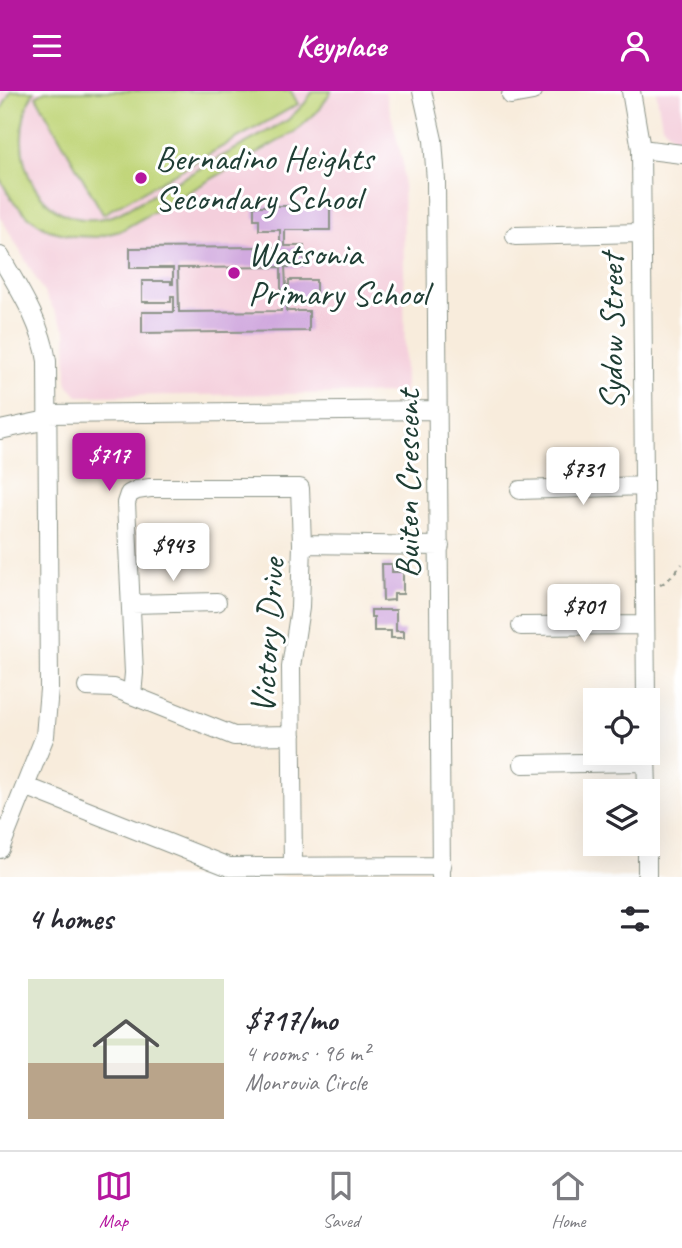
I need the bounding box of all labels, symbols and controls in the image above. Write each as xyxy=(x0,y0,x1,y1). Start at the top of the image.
text: Keyplace xyxy=(296,25,386,66)
icon: menu xyxy=(28,27,66,65)
icon: person xyxy=(616,27,654,65)
place label: Bernadino Heights Secondary School xyxy=(155,136,376,221)
marker: Bernadino Heights Secondary School xyxy=(133,170,149,186)
place label: Watsonia Primary School xyxy=(248,231,434,316)
street label: Sydow Street xyxy=(589,249,634,410)
marker: Watsonia Primary School xyxy=(226,265,242,281)
street label: Buiten Crescent xyxy=(385,386,430,578)
pin: $717 xyxy=(68,433,150,493)
text: $717 xyxy=(88,441,130,470)
pin: $731 xyxy=(542,447,624,507)
text: $731 xyxy=(562,455,604,484)
pin: $943 xyxy=(132,524,214,583)
text: $943 xyxy=(152,531,194,560)
street label: Victory Drive xyxy=(240,554,296,715)
pin: $701 xyxy=(543,585,625,644)
text: $701 xyxy=(563,592,605,621)
map controls xyxy=(583,688,660,856)
button: locate xyxy=(583,688,660,765)
button: layers xyxy=(583,779,660,856)
text: 4 homes xyxy=(28,900,113,938)
icon: filters xyxy=(616,900,654,938)
text: $717/mo xyxy=(245,1001,337,1039)
icon: home xyxy=(84,1007,168,1091)
text: 4 rooms · 96 m² xyxy=(245,1039,369,1068)
text: Monrovia Circle xyxy=(245,1068,367,1097)
tab: Map xyxy=(95,1167,133,1233)
tab: Saved xyxy=(322,1167,360,1233)
tab: Home xyxy=(549,1167,587,1233)

